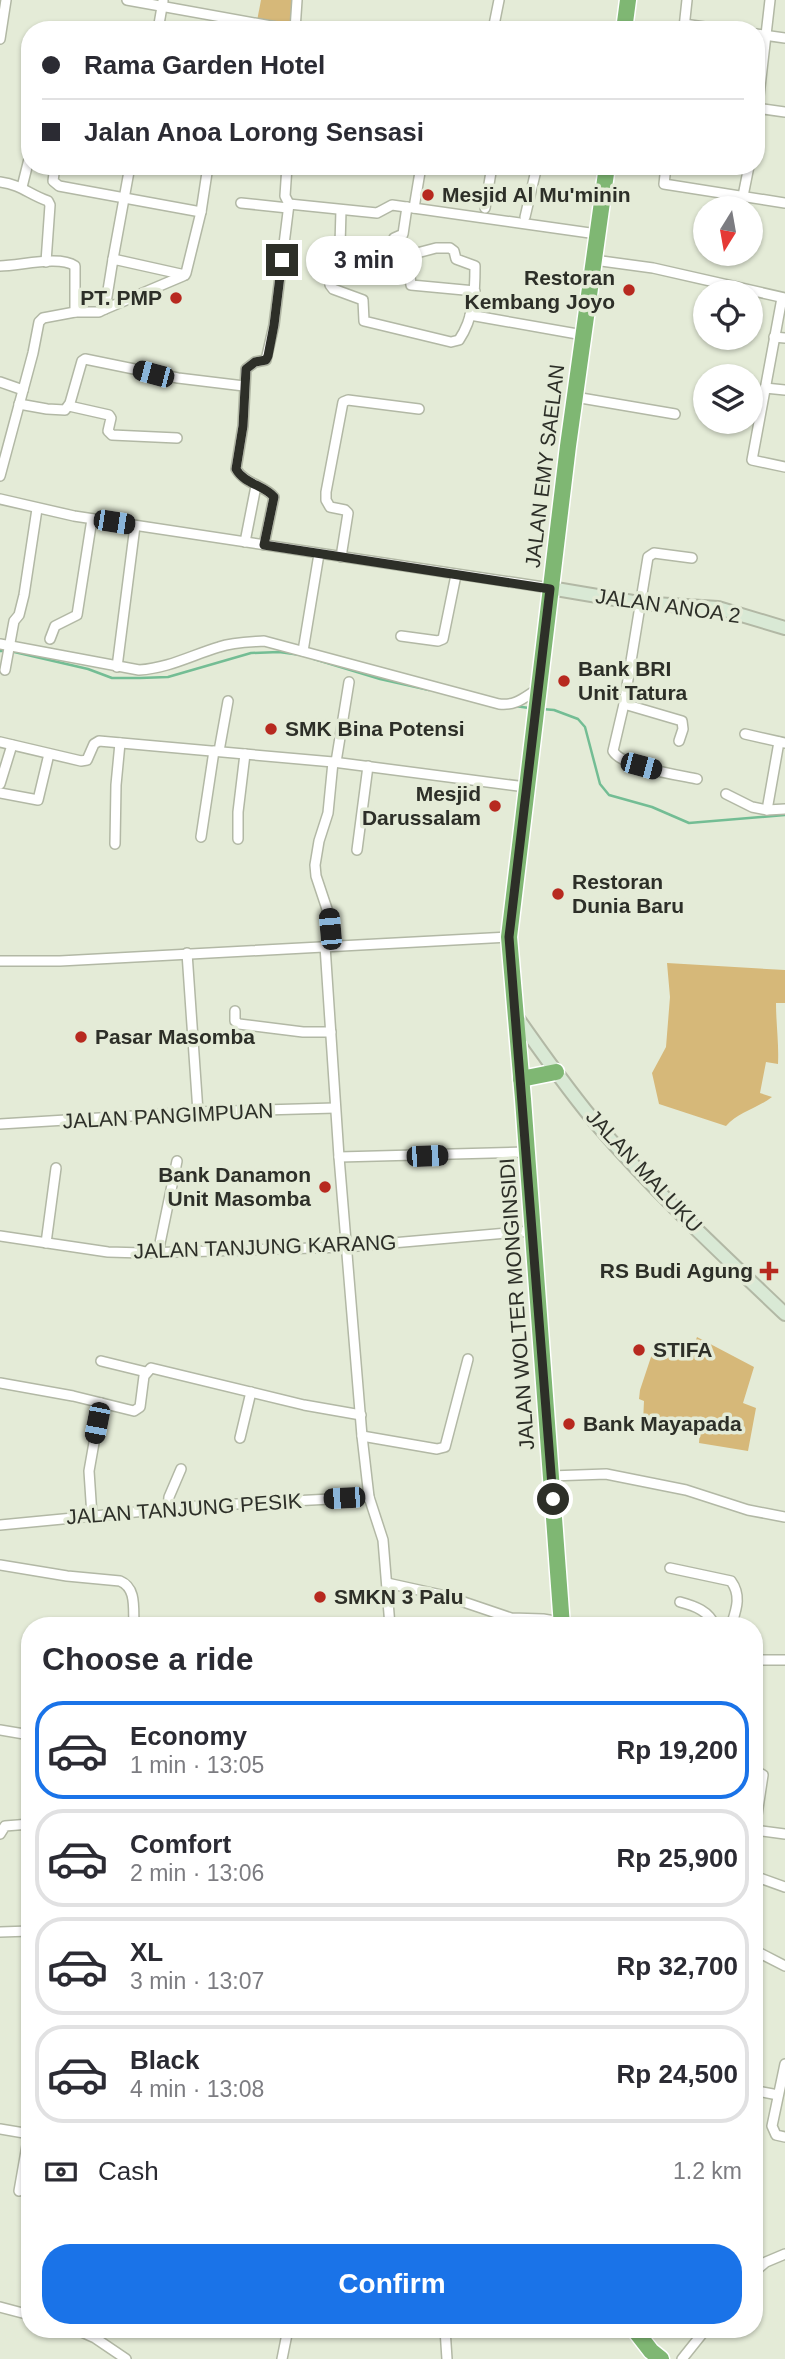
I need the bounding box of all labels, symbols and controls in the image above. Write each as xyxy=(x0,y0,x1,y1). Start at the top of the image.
text: Rama Garden Hotel xyxy=(84,50,325,80)
text: Jalan Anoa Lorong Sensasi xyxy=(84,117,424,147)
place label: Mesjid Al Mu'minin xyxy=(442,183,631,206)
marker: Mesjid Al Mu'minin xyxy=(420,187,436,203)
north arrow xyxy=(693,196,763,266)
map controls xyxy=(693,196,763,434)
callout: 3 min xyxy=(306,236,422,284)
route end xyxy=(266,244,298,276)
text: 3 min xyxy=(334,247,394,273)
place label: Restoran Kembang Joyo xyxy=(464,266,615,313)
button: locate xyxy=(693,280,763,350)
marker: Restoran Kembang Joyo xyxy=(621,282,637,298)
place label: PT. PMP xyxy=(80,286,162,309)
marker: PT. PMP xyxy=(168,290,184,306)
car xyxy=(130,358,177,390)
street label: JALAN EMY SAELAN xyxy=(521,363,568,569)
button: layers xyxy=(693,364,763,434)
car xyxy=(92,508,137,536)
street label: JALAN ANOA 2 xyxy=(594,584,742,627)
place label: Bank BRI Unit Tatura xyxy=(578,657,688,704)
marker: Bank BRI Unit Tatura xyxy=(556,673,572,689)
place label: SMK Bina Potensi xyxy=(285,717,465,740)
marker: SMK Bina Potensi xyxy=(263,721,279,737)
car xyxy=(618,750,665,782)
place label: Mesjid Darussalam xyxy=(362,782,481,829)
marker: Mesjid Darussalam xyxy=(487,798,503,814)
place label: Restoran Dunia Baru xyxy=(572,870,684,917)
marker: Restoran Dunia Baru xyxy=(550,886,566,902)
car xyxy=(318,907,343,951)
place label: Pasar Masomba xyxy=(95,1025,255,1048)
marker: Pasar Masomba xyxy=(73,1029,89,1045)
street label: JALAN PANGIMPUAN xyxy=(62,1098,274,1133)
street label: JALAN MALUKU xyxy=(582,1105,707,1237)
car xyxy=(406,1145,449,1167)
street label: JALAN WOLTER MONGINSIDI xyxy=(495,1157,538,1451)
place label: Bank Danamon Unit Masomba xyxy=(158,1163,311,1210)
marker: Bank Danamon Unit Masomba xyxy=(317,1179,333,1195)
street label: JALAN TANJUNG KARANG xyxy=(133,1230,397,1263)
place label: RS Budi Agung xyxy=(600,1259,753,1282)
marker: RS Budi Agung xyxy=(759,1261,779,1281)
place label: STIFA xyxy=(653,1338,713,1361)
marker: STIFA xyxy=(631,1342,647,1358)
car xyxy=(83,1400,112,1446)
place label: Bank Mayapada xyxy=(583,1412,742,1435)
marker: Bank Mayapada xyxy=(561,1416,577,1432)
route start xyxy=(537,1483,569,1515)
car xyxy=(323,1486,366,1510)
street label: JALAN TANJUNG PESIK xyxy=(65,1489,303,1528)
place label: SMKN 3 Palu xyxy=(334,1585,464,1608)
marker: SMKN 3 Palu xyxy=(312,1589,328,1605)
text: Choose a ride xyxy=(42,1641,254,1677)
icon: car xyxy=(46,1719,109,1782)
text: Economy xyxy=(130,1721,247,1751)
text: Rp 19,200 xyxy=(617,1735,738,1765)
text: 1 min · 13:05 xyxy=(130,1752,264,1778)
icon: car xyxy=(46,1827,109,1890)
text: Comfort xyxy=(130,1829,231,1859)
text: Rp 25,900 xyxy=(617,1843,738,1873)
text: 2 min · 13:06 xyxy=(130,1860,264,1886)
icon: car xyxy=(46,1935,109,1998)
text: XL xyxy=(130,1937,163,1967)
text: Rp 32,700 xyxy=(617,1951,738,1981)
text: 3 min · 13:07 xyxy=(130,1968,264,1994)
icon: car xyxy=(46,2043,109,2106)
text: Black xyxy=(130,2045,199,2075)
text: Rp 24,500 xyxy=(617,2059,738,2089)
text: 4 min · 13:08 xyxy=(130,2076,264,2102)
icon: cash xyxy=(42,2153,80,2191)
text: Cash xyxy=(98,2156,159,2186)
text: 1.2 km xyxy=(673,2158,742,2184)
button: Confirm xyxy=(42,2244,742,2324)

